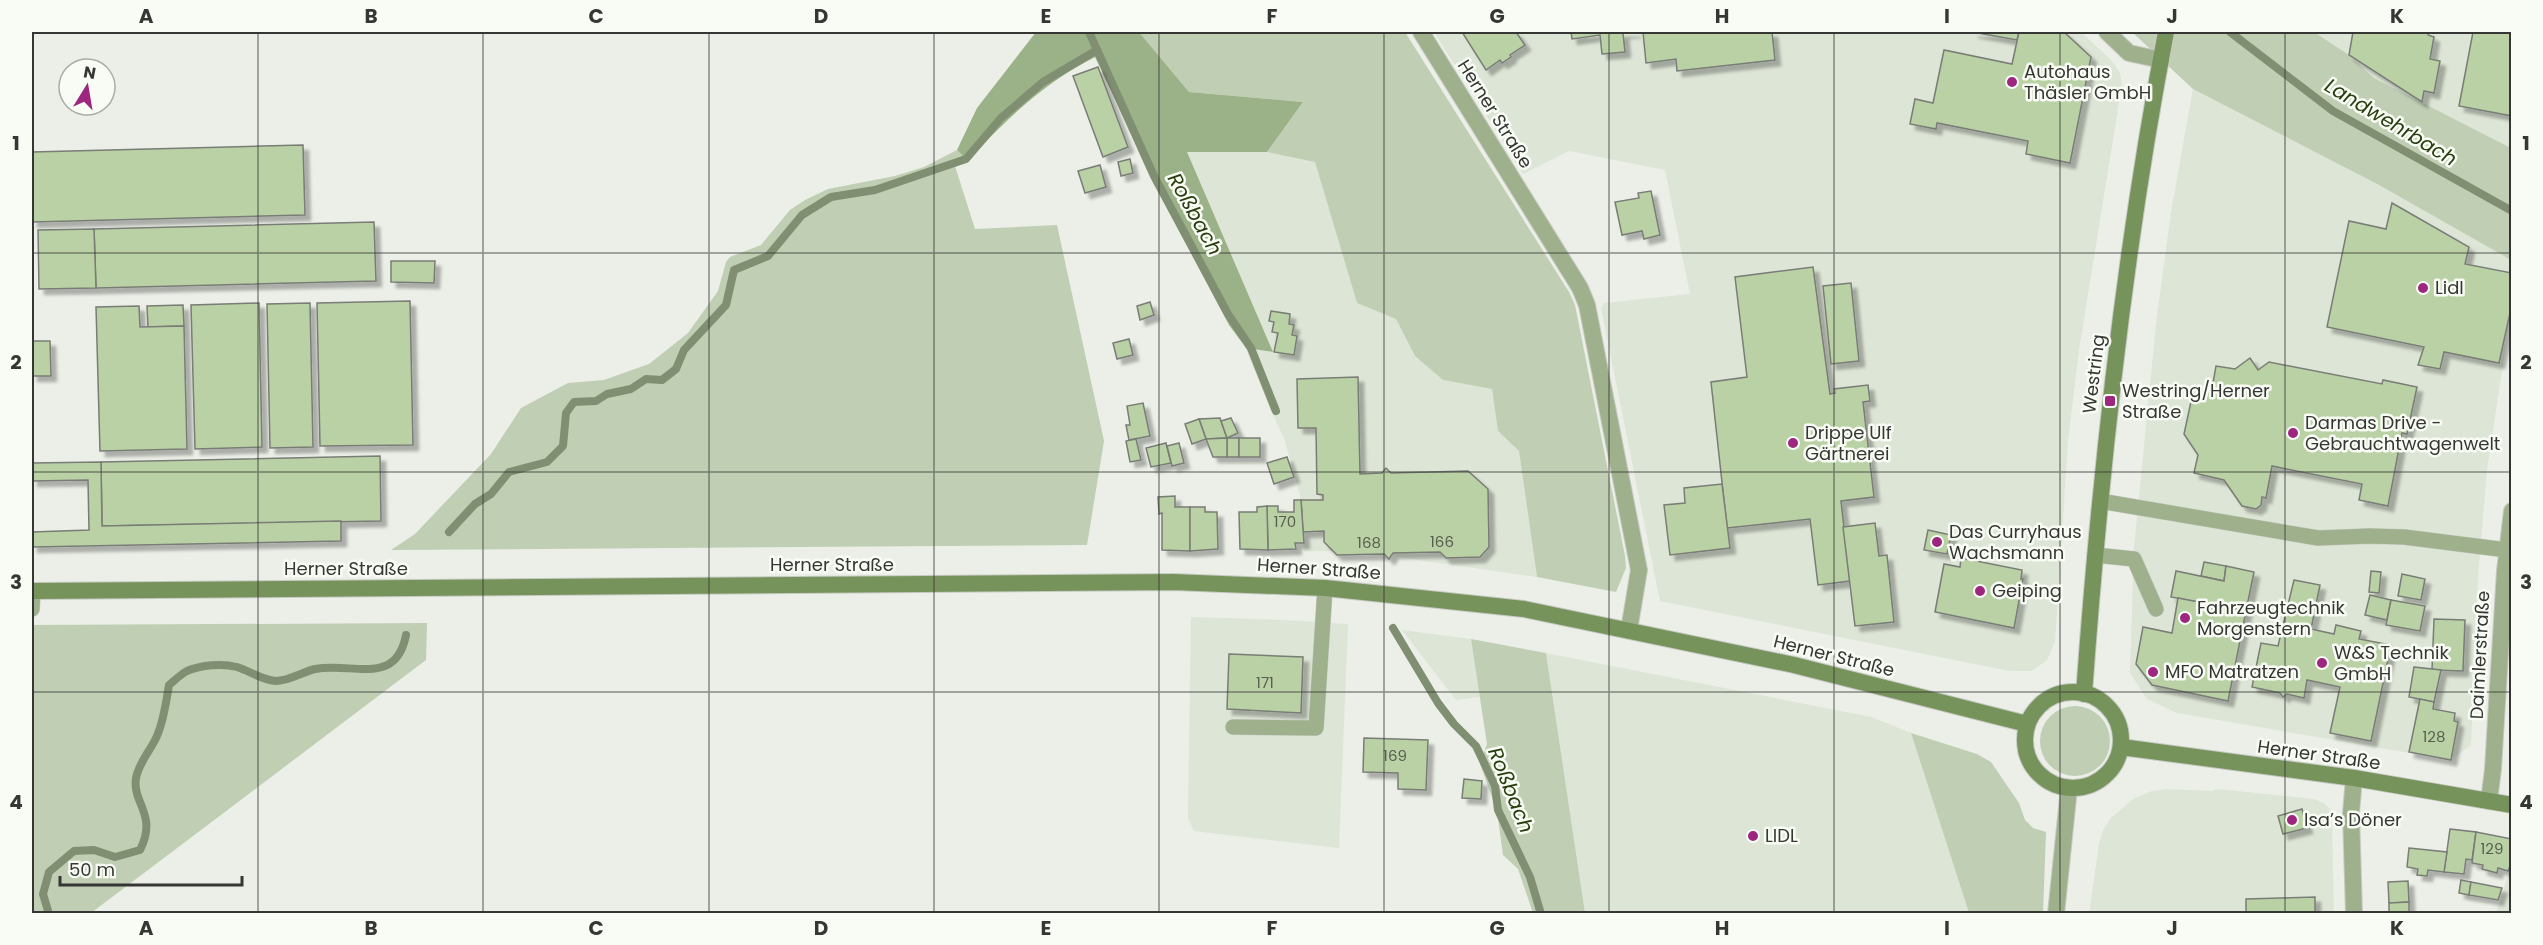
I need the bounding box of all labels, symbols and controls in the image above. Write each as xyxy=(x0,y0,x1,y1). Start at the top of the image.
text: A xyxy=(139,2,154,30)
text: B xyxy=(364,2,378,30)
text: C xyxy=(588,2,604,30)
text: D xyxy=(814,2,828,30)
text: E xyxy=(1041,2,1051,30)
text: F xyxy=(1267,2,1278,30)
text: G xyxy=(1489,2,1505,30)
text: H xyxy=(1715,2,1729,30)
text: I xyxy=(1944,2,1950,30)
text: J xyxy=(2166,2,2178,30)
text: K xyxy=(2390,2,2404,30)
street label: Herner Straße xyxy=(1452,55,1539,173)
north arrow xyxy=(57,57,117,117)
place label: Autohaus Thäsler GmbH xyxy=(2024,59,2151,105)
text: N xyxy=(82,60,98,85)
water label: Landwehrbach xyxy=(2320,71,2462,173)
marker: Autohaus Thäsler GmbH xyxy=(2005,75,2019,89)
text: 1 xyxy=(12,129,20,157)
text: 1 xyxy=(2522,129,2530,157)
water label: Roßbach xyxy=(1161,168,1229,260)
place label: Lidl xyxy=(2435,275,2464,300)
marker: Lidl xyxy=(2416,281,2430,295)
street label: Westring xyxy=(2076,333,2111,415)
text: 2 xyxy=(10,348,22,376)
text: 2 xyxy=(2520,348,2532,376)
place label: Westring/Herner Straße xyxy=(2122,378,2270,424)
marker: Westring/Herner Straße xyxy=(2103,394,2117,408)
place label: Darmas Drive - Gebrauchtwagenwelt xyxy=(2305,410,2500,456)
place label: Drippe Ulf Gärtnerei xyxy=(1805,420,1892,466)
marker: Darmas Drive - Gebrauchtwagenwelt xyxy=(2286,426,2300,440)
marker: Drippe Ulf Gärtnerei xyxy=(1786,436,1800,450)
house number: 170 xyxy=(1274,511,1296,532)
place label: Das Curryhaus Wachsmann xyxy=(1949,519,2082,565)
house number: 166 xyxy=(1430,531,1454,552)
house number: 168 xyxy=(1357,532,1381,553)
marker: Das Curryhaus Wachsmann xyxy=(1930,535,1944,549)
street label: Herner Straße xyxy=(770,552,894,577)
street label: Herner Straße xyxy=(1256,552,1382,585)
street label: Herner Straße xyxy=(284,556,408,581)
text: 3 xyxy=(10,568,22,596)
text: 3 xyxy=(2520,568,2532,596)
place label: Geiping xyxy=(1992,578,2062,603)
marker: Geiping xyxy=(1973,584,1987,598)
street label: Daimlerstraße xyxy=(2464,590,2495,720)
place label: Fahrzeugtechnik Morgenstern xyxy=(2197,595,2346,641)
marker: Fahrzeugtechnik Morgenstern xyxy=(2178,611,2192,625)
street label: Herner Straße xyxy=(1771,628,1897,683)
place label: W&S Technik GmbH xyxy=(2334,640,2450,686)
marker: W&S Technik GmbH xyxy=(2315,656,2329,670)
place label: MFO Matratzen xyxy=(2165,659,2299,684)
marker: MFO Matratzen xyxy=(2146,665,2160,679)
house number: 171 xyxy=(1256,672,1274,693)
house number: 128 xyxy=(2423,726,2445,747)
street label: Herner Straße xyxy=(2256,734,2382,776)
water label: Roßbach xyxy=(1481,743,1541,837)
house number: 169 xyxy=(1383,745,1407,766)
text: 4 xyxy=(9,788,23,816)
text: 4 xyxy=(2519,788,2533,816)
place label: Isa’s Döner xyxy=(2304,807,2402,832)
marker: Isa’s Döner xyxy=(2285,813,2299,827)
place label: LIDL xyxy=(1765,823,1798,848)
marker: LIDL xyxy=(1746,829,1760,843)
house number: 129 xyxy=(2481,838,2503,859)
scale bar xyxy=(60,849,242,887)
text: 50 m xyxy=(69,857,115,882)
text: A xyxy=(139,914,154,942)
text: B xyxy=(364,914,378,942)
text: C xyxy=(588,914,604,942)
text: D xyxy=(814,914,828,942)
text: E xyxy=(1041,914,1051,942)
text: F xyxy=(1267,914,1278,942)
text: G xyxy=(1489,914,1505,942)
text: H xyxy=(1715,914,1729,942)
text: I xyxy=(1944,914,1950,942)
text: J xyxy=(2166,914,2178,942)
text: K xyxy=(2390,914,2404,942)

